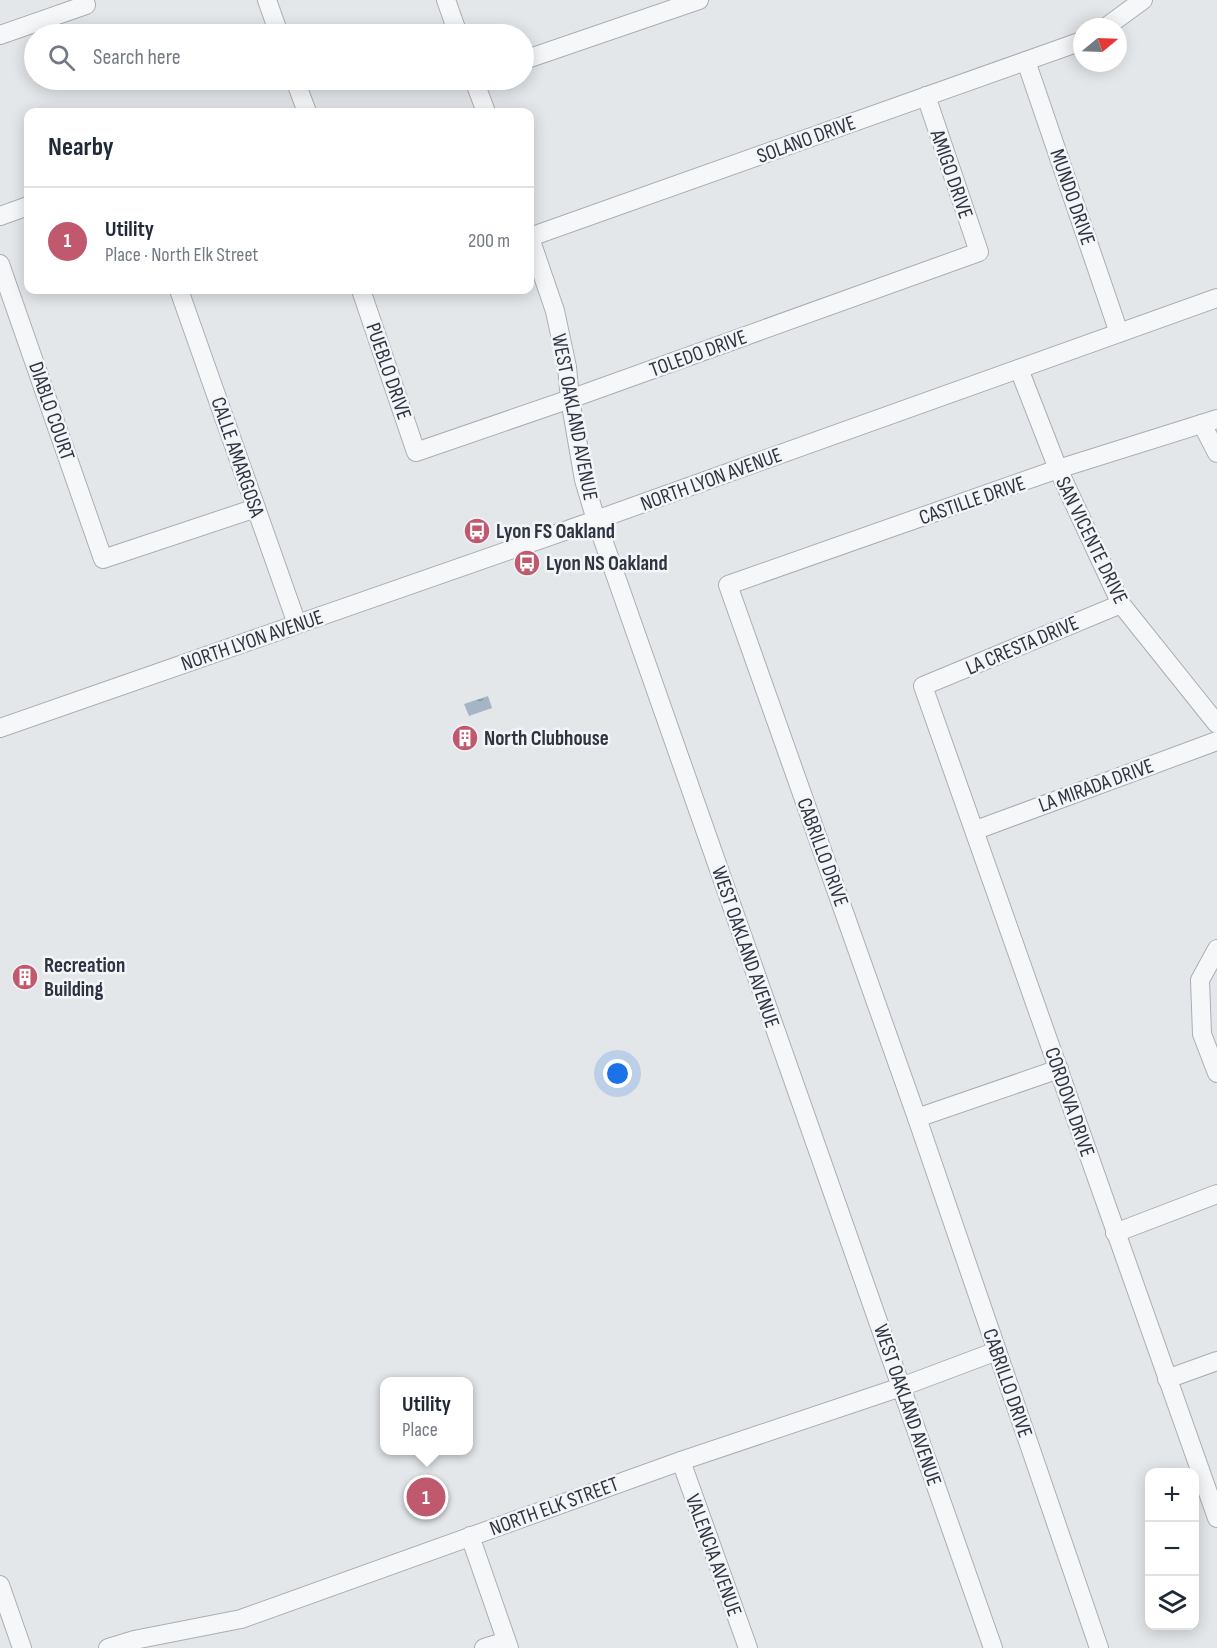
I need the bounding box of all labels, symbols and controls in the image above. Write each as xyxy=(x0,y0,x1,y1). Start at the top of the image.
north arrow xyxy=(1073,18,1127,72)
search box xyxy=(24,24,534,90)
icon: search xyxy=(45,41,78,74)
text: Search here xyxy=(93,44,180,71)
street label: SOLANO DRIVE xyxy=(753,110,859,169)
street label: AMIGO DRIVE xyxy=(924,126,978,222)
text: Nearby xyxy=(48,132,114,163)
street label: MUNDO DRIVE xyxy=(1044,146,1101,249)
text: Utility xyxy=(105,216,154,243)
text: 1 xyxy=(64,229,71,253)
text: 200 m xyxy=(468,229,510,253)
text: Place · North Elk Street xyxy=(105,243,258,267)
street label: PUEBLO DRIVE xyxy=(360,319,417,423)
street label: TOLEDO DRIVE xyxy=(646,324,750,383)
street label: WEST OAKLAND AVENUE xyxy=(546,332,603,503)
street label: DIABLO COURT xyxy=(23,359,80,464)
street label: CALLE AMARGOSA xyxy=(205,394,270,521)
street label: NORTH LYON AVENUE xyxy=(637,442,785,517)
street label: CASTILLE DRIVE xyxy=(916,471,1029,530)
street label: SAN VICENTE DRIVE xyxy=(1050,473,1133,608)
bus stop icon: Lyon FS Oakland xyxy=(462,516,492,546)
place label: Lyon FS Oakland xyxy=(496,519,615,544)
bus stop icon: Lyon NS Oakland xyxy=(512,548,542,578)
place label: Lyon NS Oakland xyxy=(546,551,668,576)
street label: NORTH LYON AVENUE xyxy=(178,604,326,676)
street label: LA CRESTA DRIVE xyxy=(962,610,1082,680)
building icon: North Clubhouse xyxy=(450,723,480,753)
place label: North Clubhouse xyxy=(484,726,609,751)
street label: LA MIRADA DRIVE xyxy=(1035,753,1157,818)
street label: CABRILLO DRIVE xyxy=(791,794,854,910)
street label: WEST OAKLAND AVENUE xyxy=(706,863,785,1031)
place label: Recreation Building xyxy=(44,953,125,1002)
building icon: Recreation Building xyxy=(10,962,40,992)
street label: CORDOVA DRIVE xyxy=(1039,1044,1100,1160)
your location xyxy=(603,1059,632,1088)
street label: WEST OAKLAND AVENUE xyxy=(868,1321,947,1489)
street label: CABRILLO DRIVE xyxy=(977,1325,1038,1441)
popup xyxy=(380,1377,473,1455)
text: Utility xyxy=(402,1391,451,1418)
text: Place xyxy=(402,1418,438,1442)
map controls xyxy=(1145,1468,1199,1630)
button: + xyxy=(1145,1468,1199,1522)
street label: NORTH ELK STREET xyxy=(486,1471,622,1541)
pin: 1 xyxy=(406,1474,446,1520)
street label: VALENCIA AVENUE xyxy=(680,1491,747,1620)
button: − xyxy=(1145,1522,1199,1576)
button: layers xyxy=(1145,1576,1199,1630)

